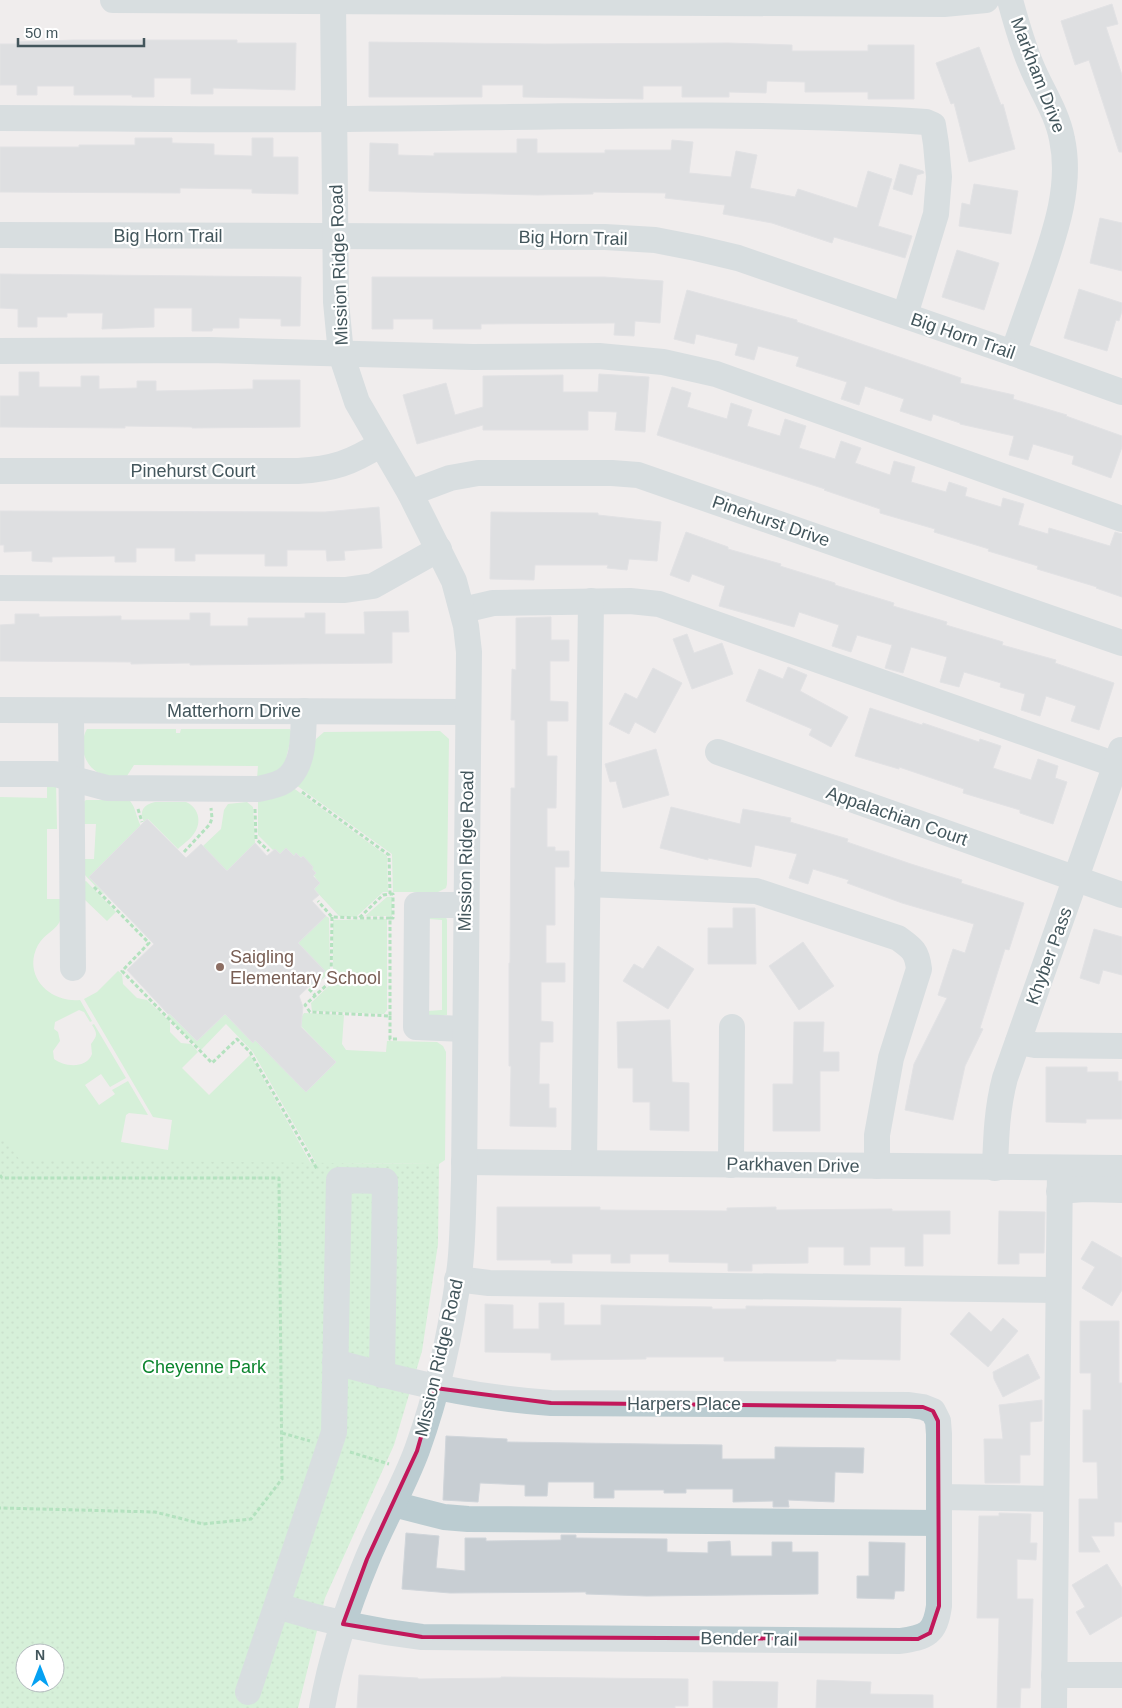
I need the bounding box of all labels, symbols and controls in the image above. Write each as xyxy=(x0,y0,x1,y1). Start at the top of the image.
street label: Markham Drive xyxy=(1007,14,1069,136)
scale bar xyxy=(18,15,144,47)
text: 50 m xyxy=(25,24,58,41)
street label: Mission Ridge Road xyxy=(326,184,352,346)
street label: Big Horn Trail xyxy=(113,226,223,246)
street label: Big Horn Trail xyxy=(518,227,628,249)
street label: Big Horn Trail xyxy=(908,309,1018,363)
street label: Pinehurst Court xyxy=(130,461,256,481)
street label: Pinehurst Drive xyxy=(710,492,832,550)
street label: Matterhorn Drive xyxy=(167,701,301,721)
street label: Mission Ridge Road xyxy=(455,770,477,932)
street label: Appalachian Court xyxy=(824,782,970,850)
street label: Khyber Pass xyxy=(1022,905,1076,1007)
place label: Saigling Elementary School xyxy=(230,947,381,988)
marker: Saigling Elementary School xyxy=(214,961,226,973)
street label: Parkhaven Drive xyxy=(726,1154,860,1176)
street label: Mission Ridge Road xyxy=(411,1277,467,1439)
park label: Cheyenne Park xyxy=(142,1357,267,1377)
street label: Harpers Place xyxy=(627,1394,741,1414)
street label: Bender Trail xyxy=(700,1628,798,1650)
north arrow xyxy=(15,1643,65,1693)
text: N xyxy=(35,1647,45,1663)

